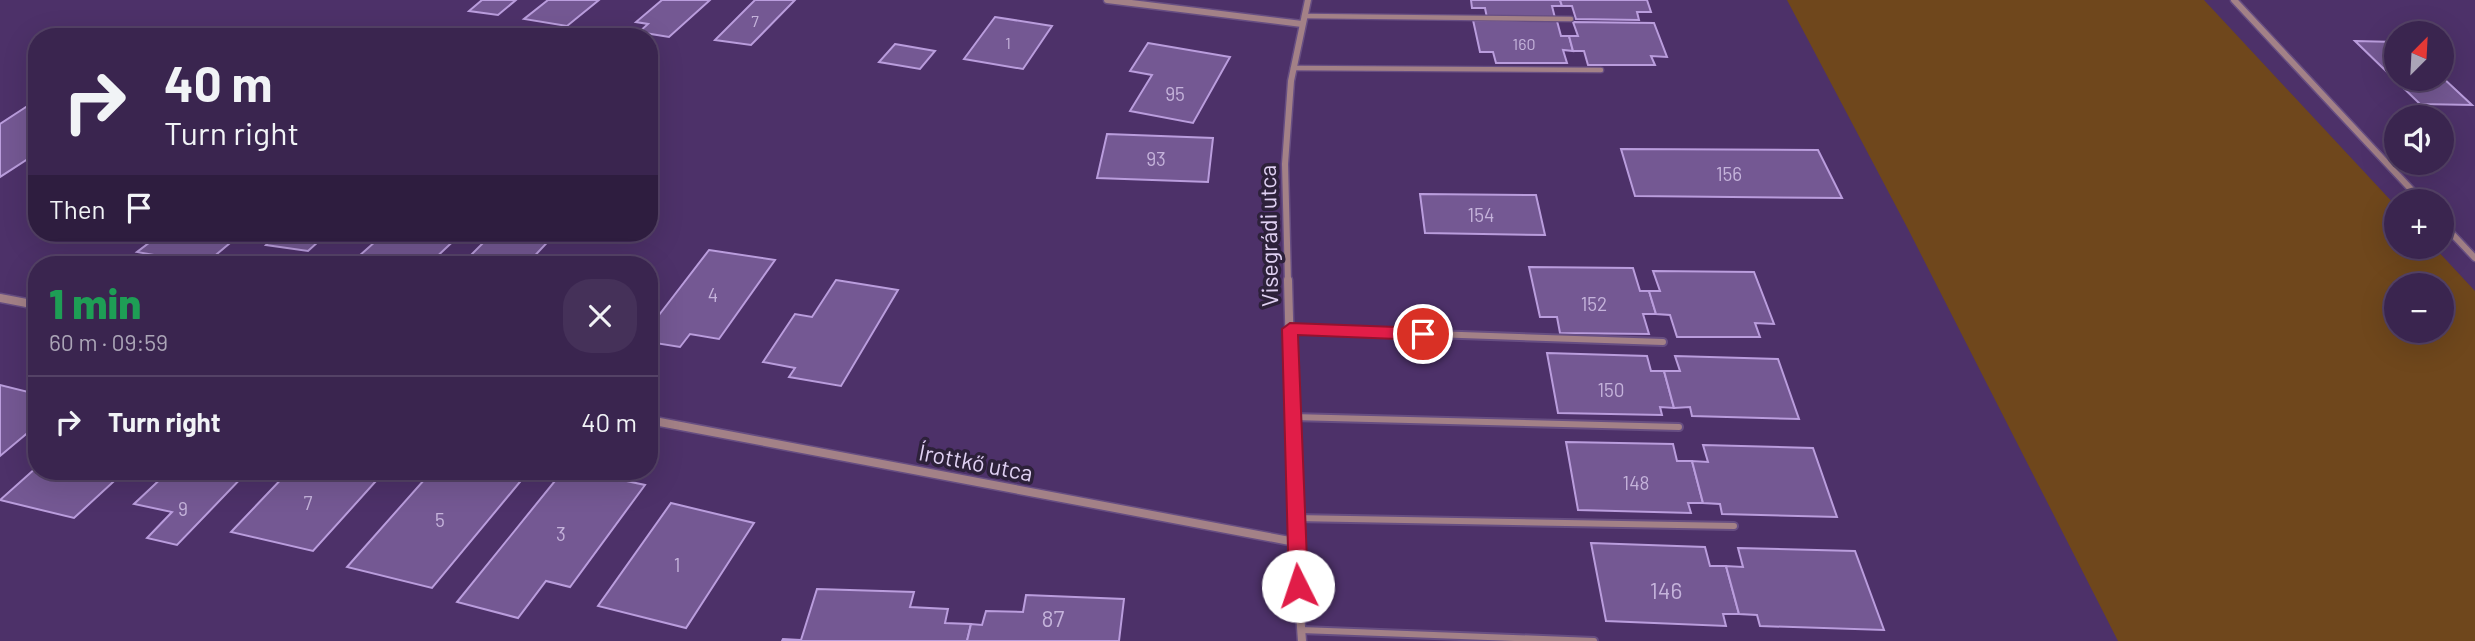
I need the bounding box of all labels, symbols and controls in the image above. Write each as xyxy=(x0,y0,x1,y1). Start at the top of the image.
house number: 7 xyxy=(751,11,759,30)
north arrow xyxy=(2384,21,2454,91)
map controls xyxy=(2384,21,2454,343)
house number: 1 xyxy=(1005,33,1011,52)
house number: 160 xyxy=(1513,34,1535,53)
text: 40 m xyxy=(164,53,272,112)
icon: right xyxy=(49,56,140,147)
house number: 95 xyxy=(1165,82,1185,105)
button: sound xyxy=(2384,105,2454,175)
text: Turn right xyxy=(164,113,299,151)
house number: 93 xyxy=(1146,147,1166,170)
house number: 156 xyxy=(1716,162,1742,185)
street label: Visegrádi utca xyxy=(1253,165,1283,307)
icon: arrive xyxy=(120,189,158,227)
button: + xyxy=(2384,189,2454,259)
text: Then xyxy=(49,193,106,224)
house number: 154 xyxy=(1468,203,1494,226)
button: − xyxy=(2384,273,2454,343)
text: 1 min xyxy=(49,277,141,327)
button: close xyxy=(563,279,637,353)
house number: 4 xyxy=(708,283,718,306)
house number: 152 xyxy=(1581,292,1607,315)
pin xyxy=(1393,304,1453,364)
icon: arrive xyxy=(1404,315,1442,353)
text: 60 m · 09:59 xyxy=(49,328,168,356)
house number: 150 xyxy=(1597,378,1625,401)
icon: right xyxy=(49,403,87,441)
text: Turn right xyxy=(108,406,221,437)
text: 40 m xyxy=(581,406,637,437)
street label: Írottkő utca xyxy=(917,437,1035,487)
house number: 148 xyxy=(1622,471,1650,494)
house number: 7 xyxy=(304,491,313,514)
house number: 9 xyxy=(178,497,188,520)
house number: 5 xyxy=(435,508,445,531)
house number: 3 xyxy=(556,522,566,545)
position arrow xyxy=(1261,549,1335,623)
house number: 1 xyxy=(674,553,680,576)
house number: 146 xyxy=(1650,576,1682,604)
house number: 87 xyxy=(1042,604,1065,632)

